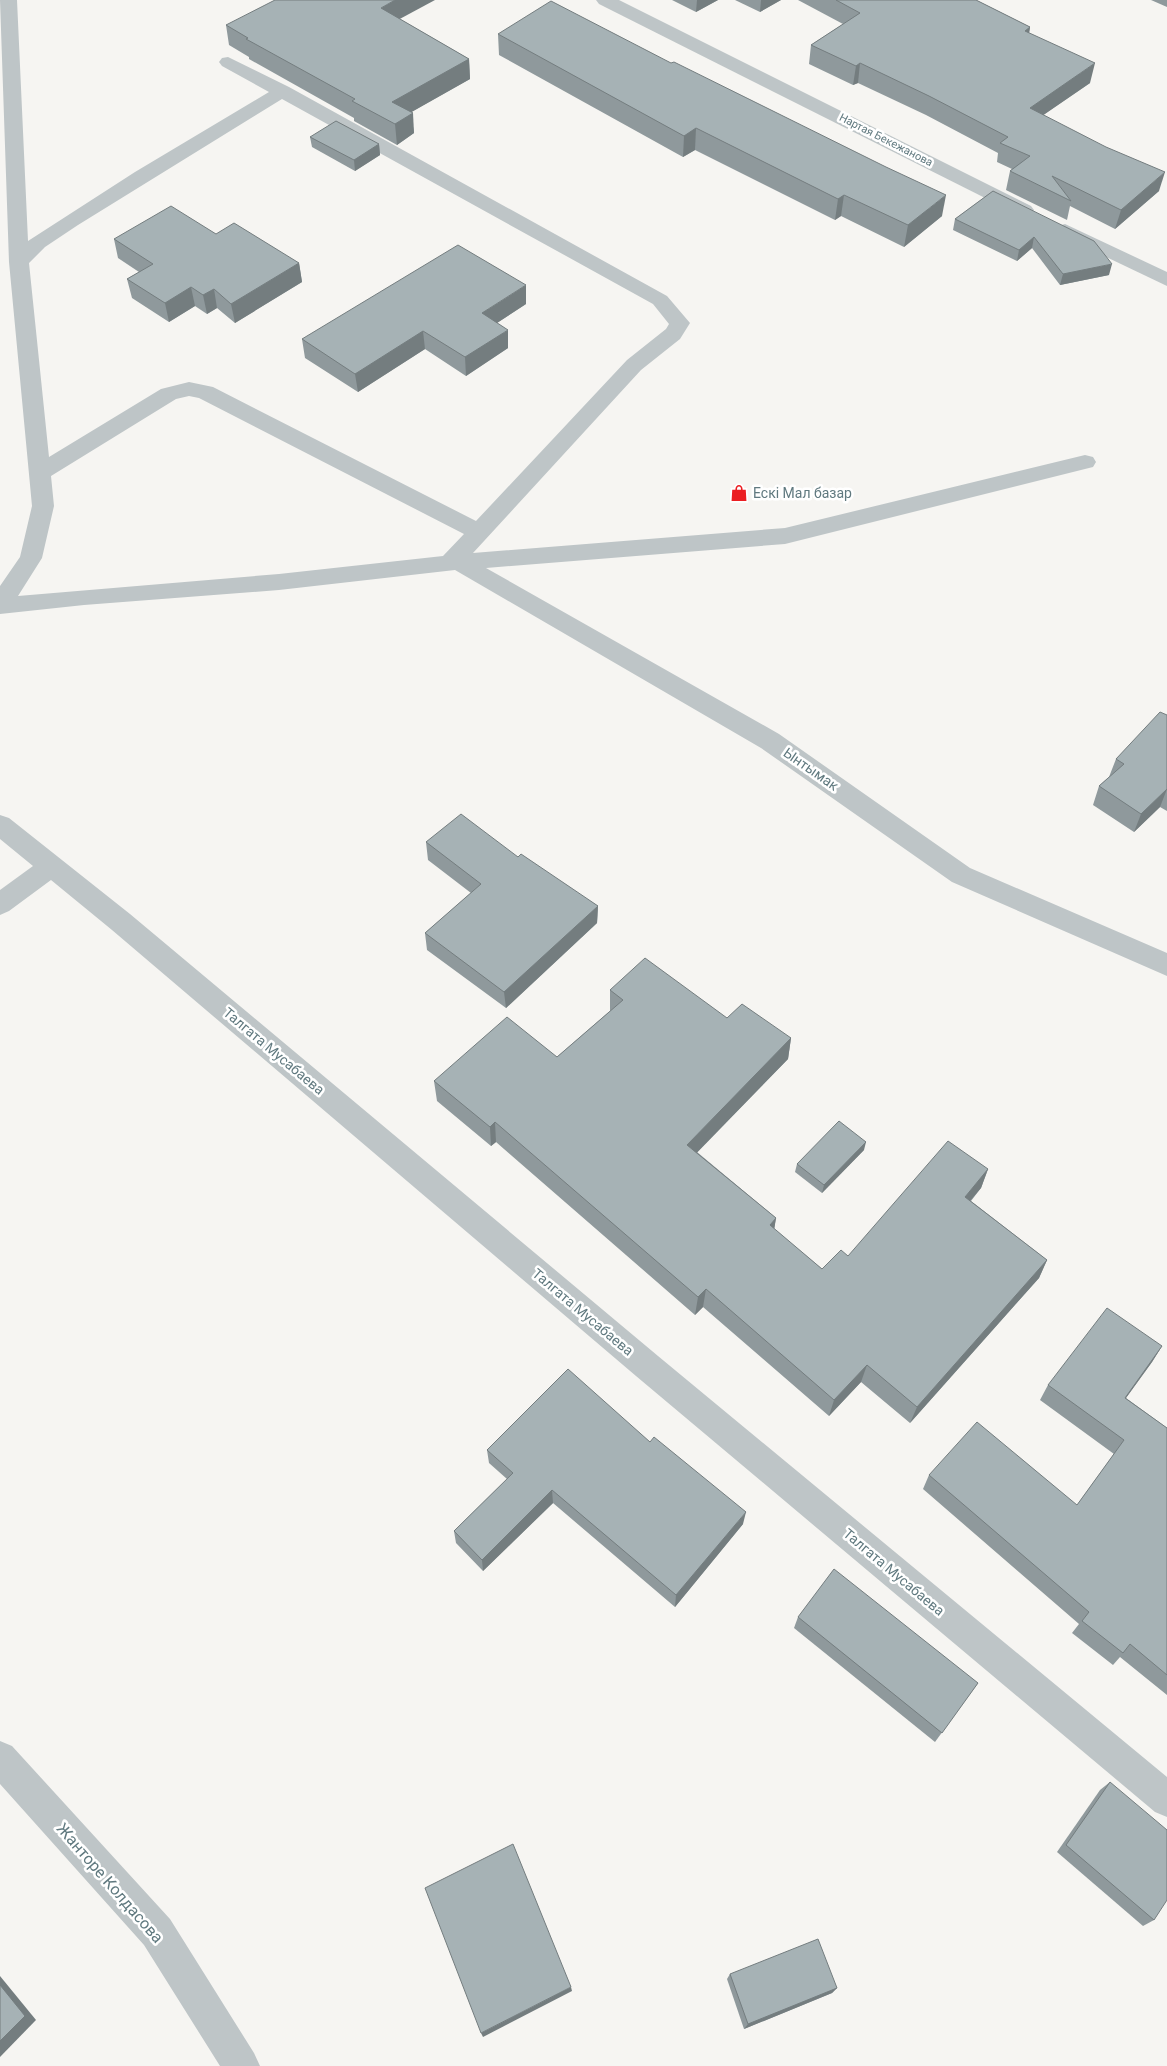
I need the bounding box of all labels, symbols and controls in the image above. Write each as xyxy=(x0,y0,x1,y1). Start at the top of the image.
street label: Нартая Бекежанова xyxy=(837,111,935,169)
shop icon: Ескі Мал базар xyxy=(729,483,749,503)
place label: Ескі Мал базар xyxy=(753,485,852,501)
street label: Ынтымак xyxy=(780,744,842,794)
street label: Талгата Мусабаева xyxy=(220,1004,328,1098)
street label: Талгата Мусабаева xyxy=(529,1265,637,1359)
street label: Талгата Мусабаева xyxy=(840,1525,948,1619)
street label: Жанторе Колдасова xyxy=(53,1819,167,1947)

